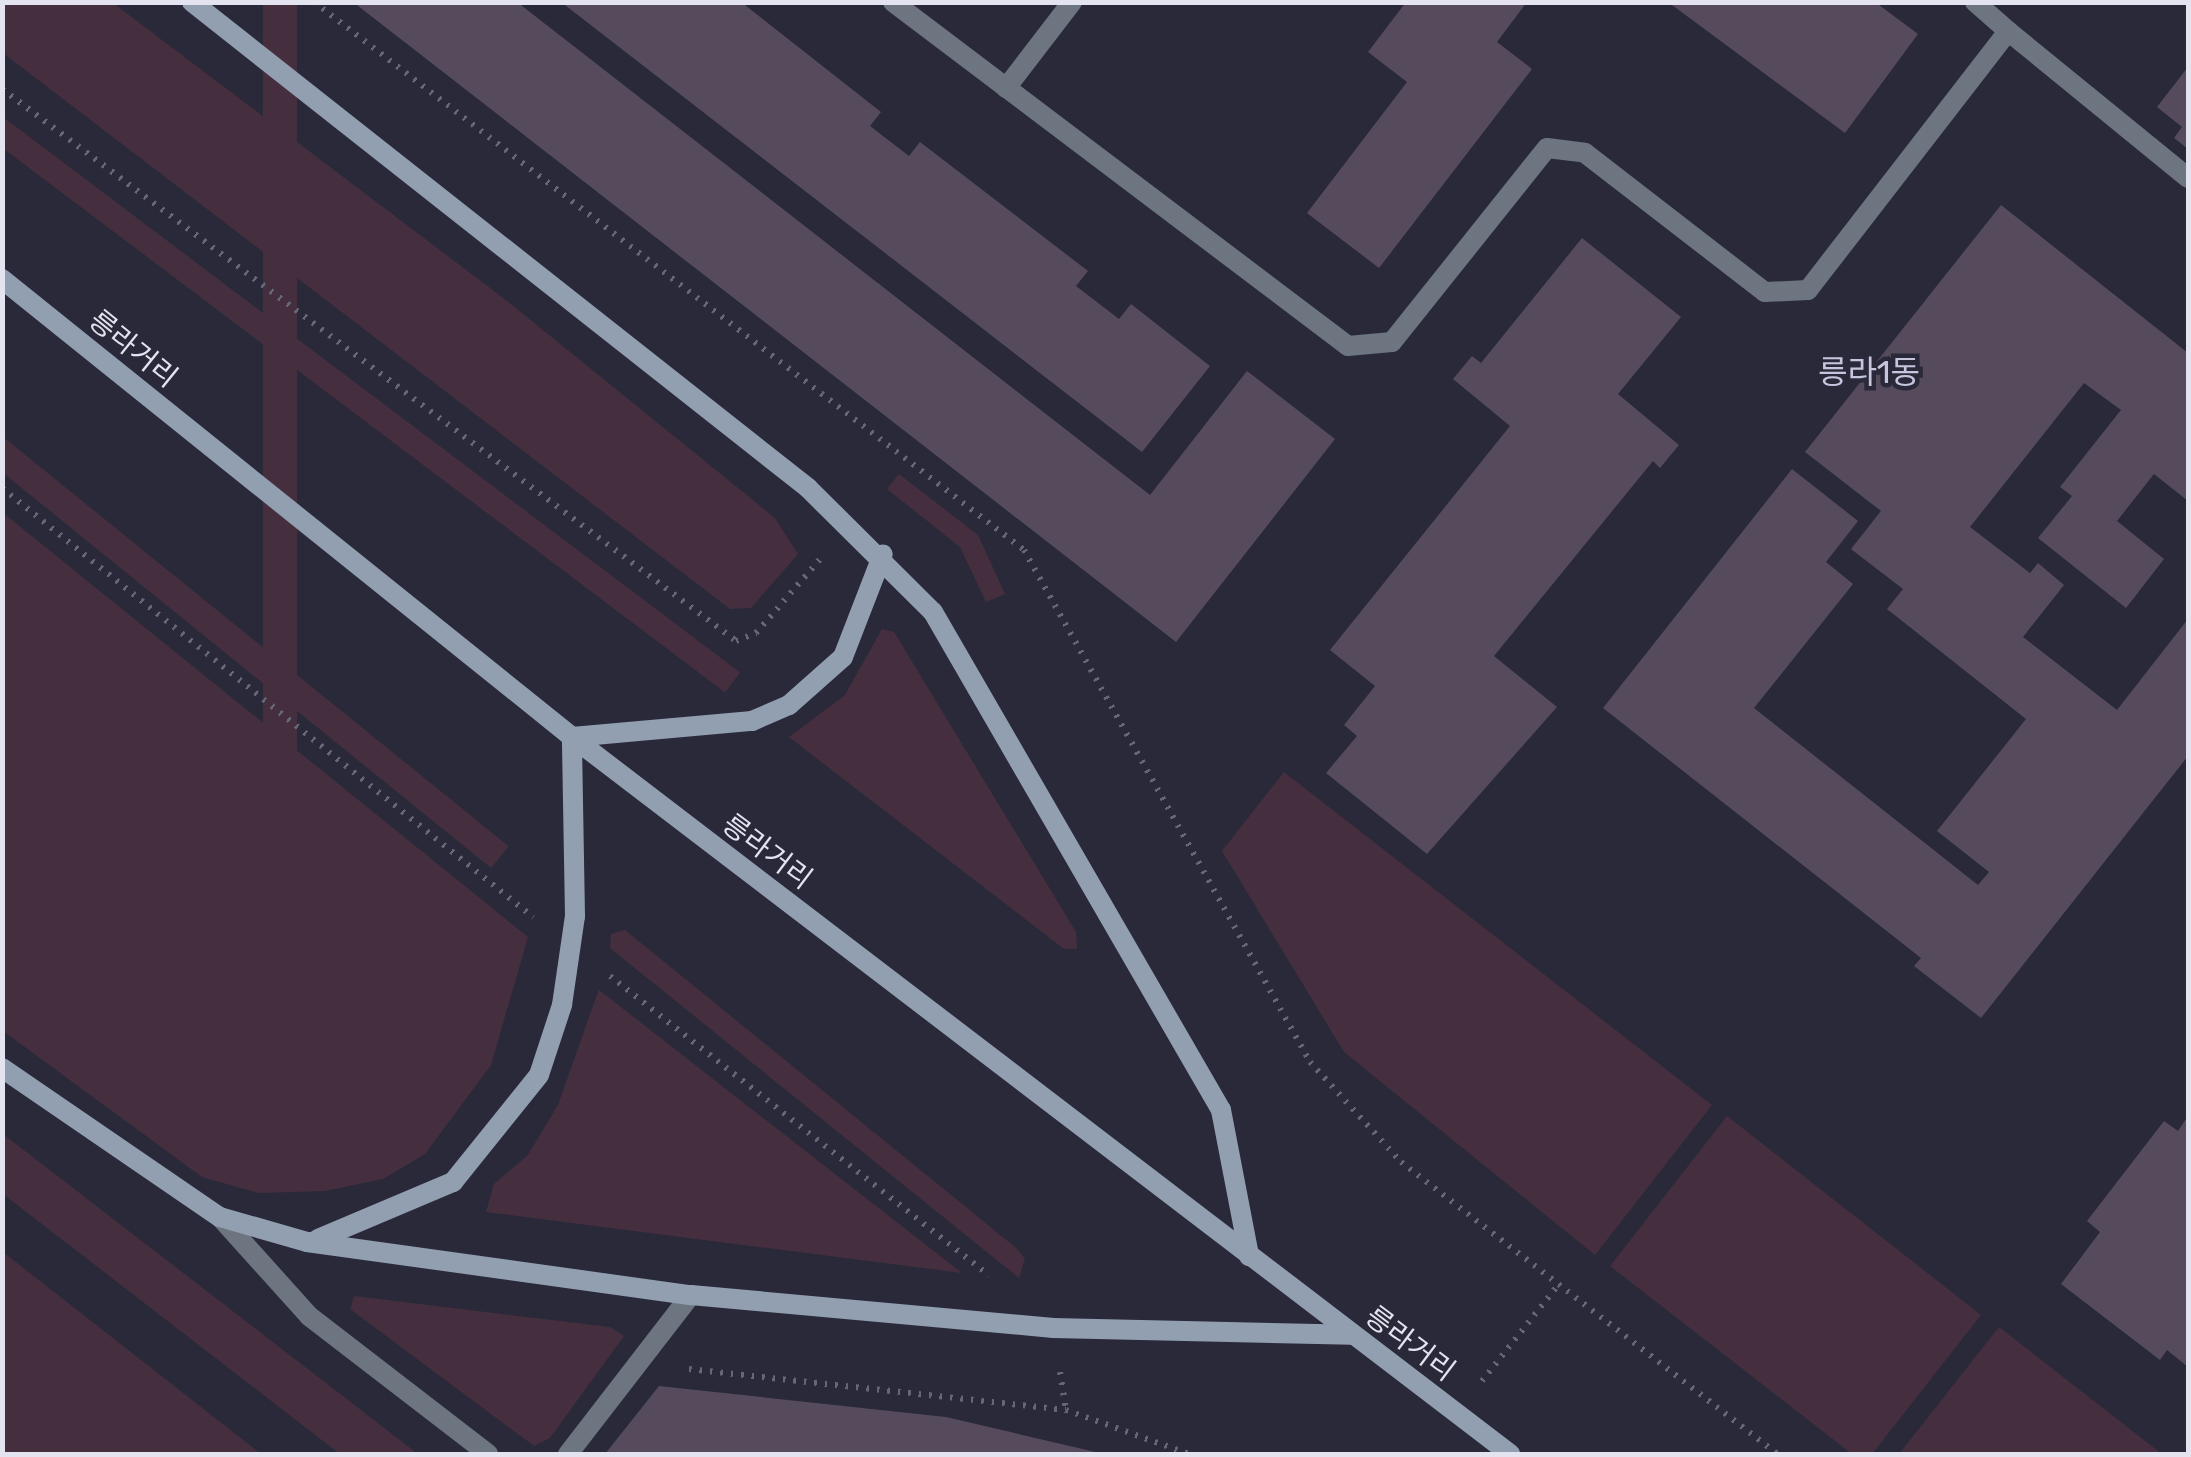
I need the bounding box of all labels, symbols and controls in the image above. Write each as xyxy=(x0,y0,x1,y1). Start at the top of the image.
street label: 릉라거리 xyxy=(82,304,184,394)
district label: 릉라1동 xyxy=(1818,353,1920,391)
street label: 릉라거리 xyxy=(716,808,818,896)
street label: 릉라거리 xyxy=(1359,1300,1461,1388)

